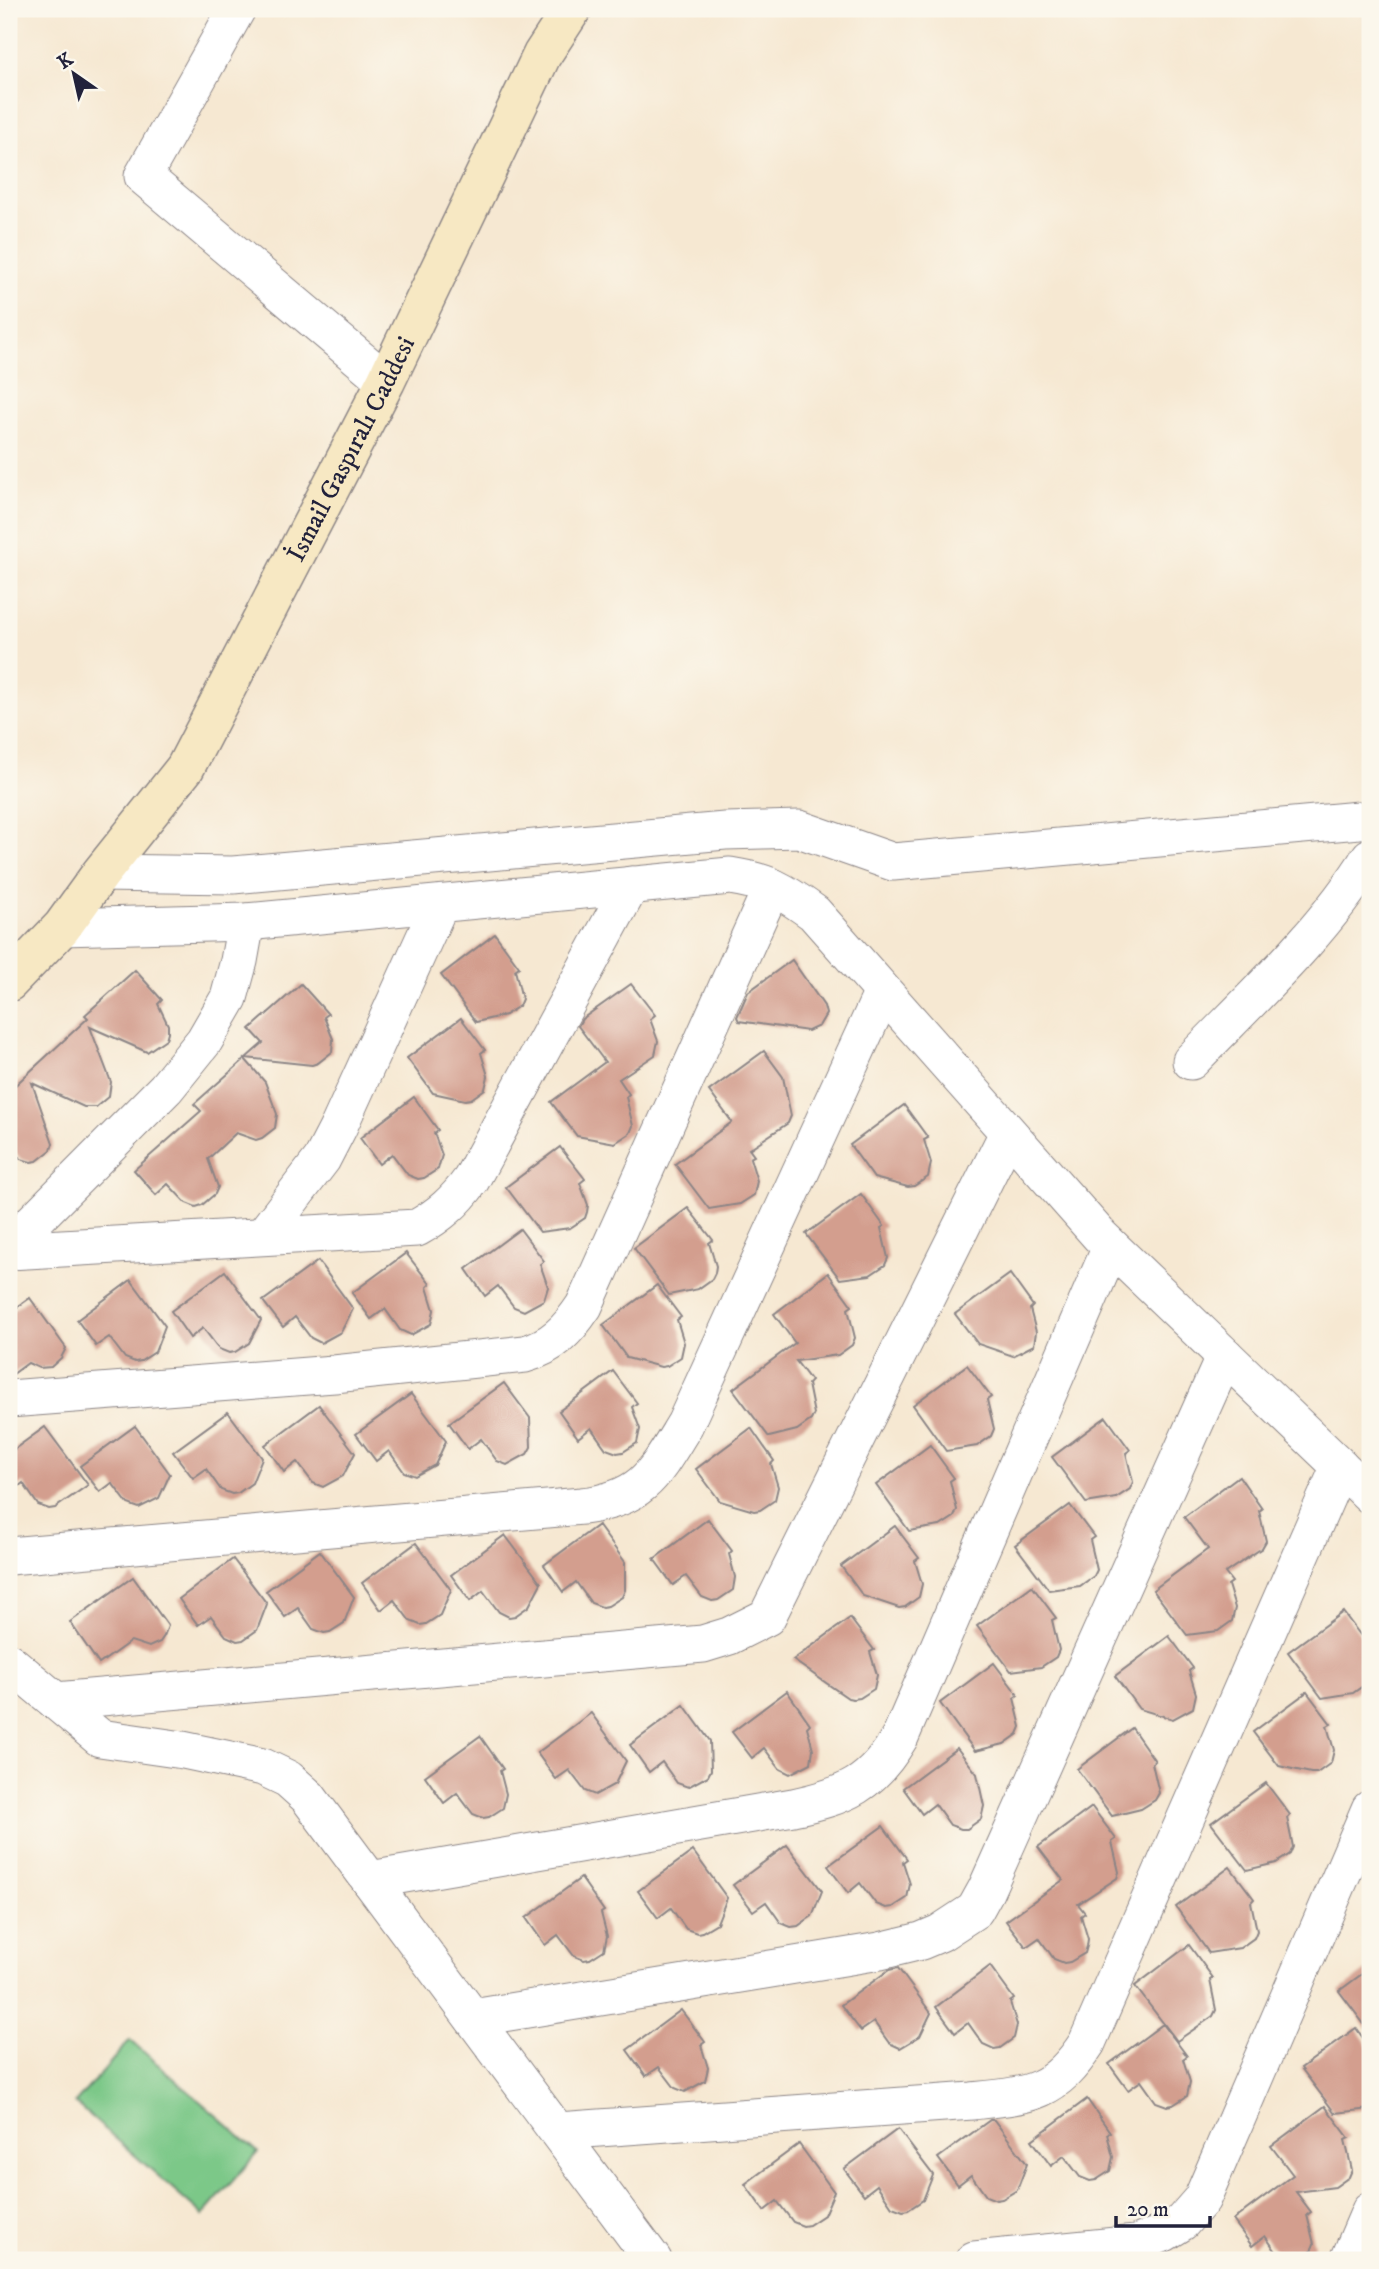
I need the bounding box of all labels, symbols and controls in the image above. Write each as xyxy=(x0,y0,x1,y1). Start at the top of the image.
north arrow xyxy=(38,38,108,108)
text: K xyxy=(53,48,78,74)
street label: İsmail Gaspıralı Caddesi xyxy=(279,331,423,568)
scale bar xyxy=(1116,2185,1211,2229)
text: 20 m xyxy=(1127,2197,1169,2223)

